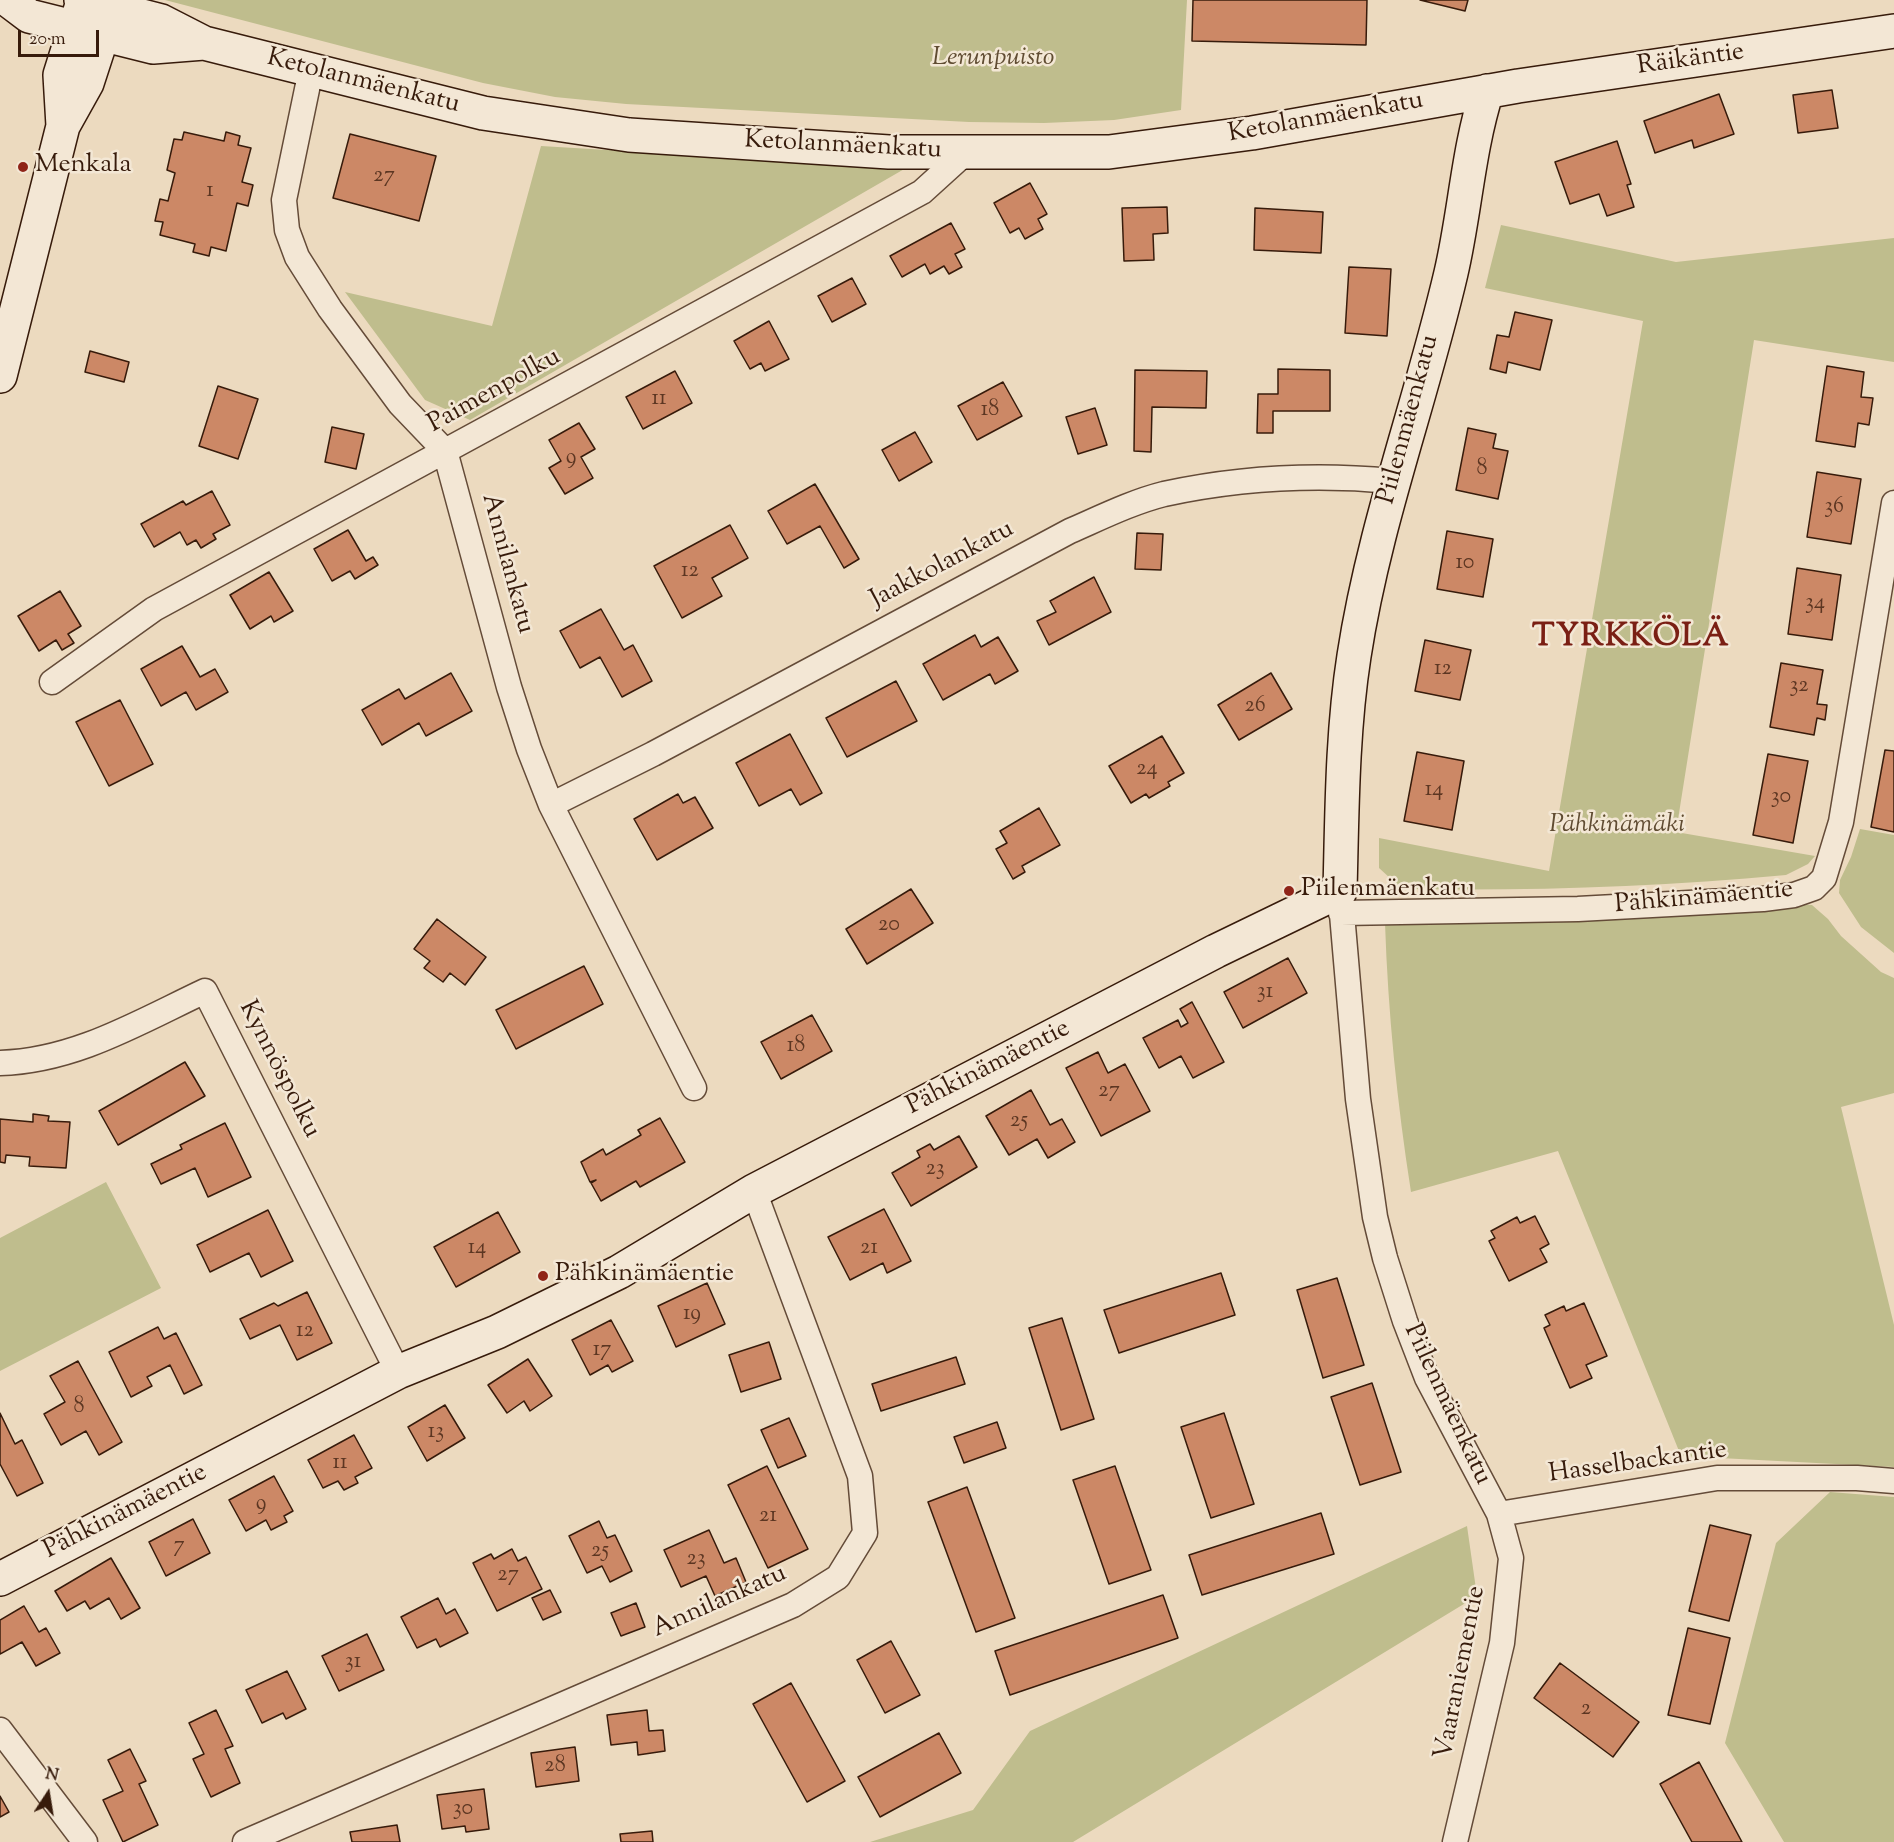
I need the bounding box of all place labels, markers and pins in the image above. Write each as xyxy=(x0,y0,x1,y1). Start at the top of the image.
place label: Menkala xyxy=(35,151,131,183)
marker: Menkala xyxy=(16,160,30,174)
place label: Piilenmäenkatu xyxy=(1301,875,1475,907)
marker: Piilenmäenkatu xyxy=(1282,884,1296,898)
place label: Pähkinämäentie xyxy=(555,1260,734,1292)
marker: Pähkinämäentie xyxy=(536,1269,550,1283)

